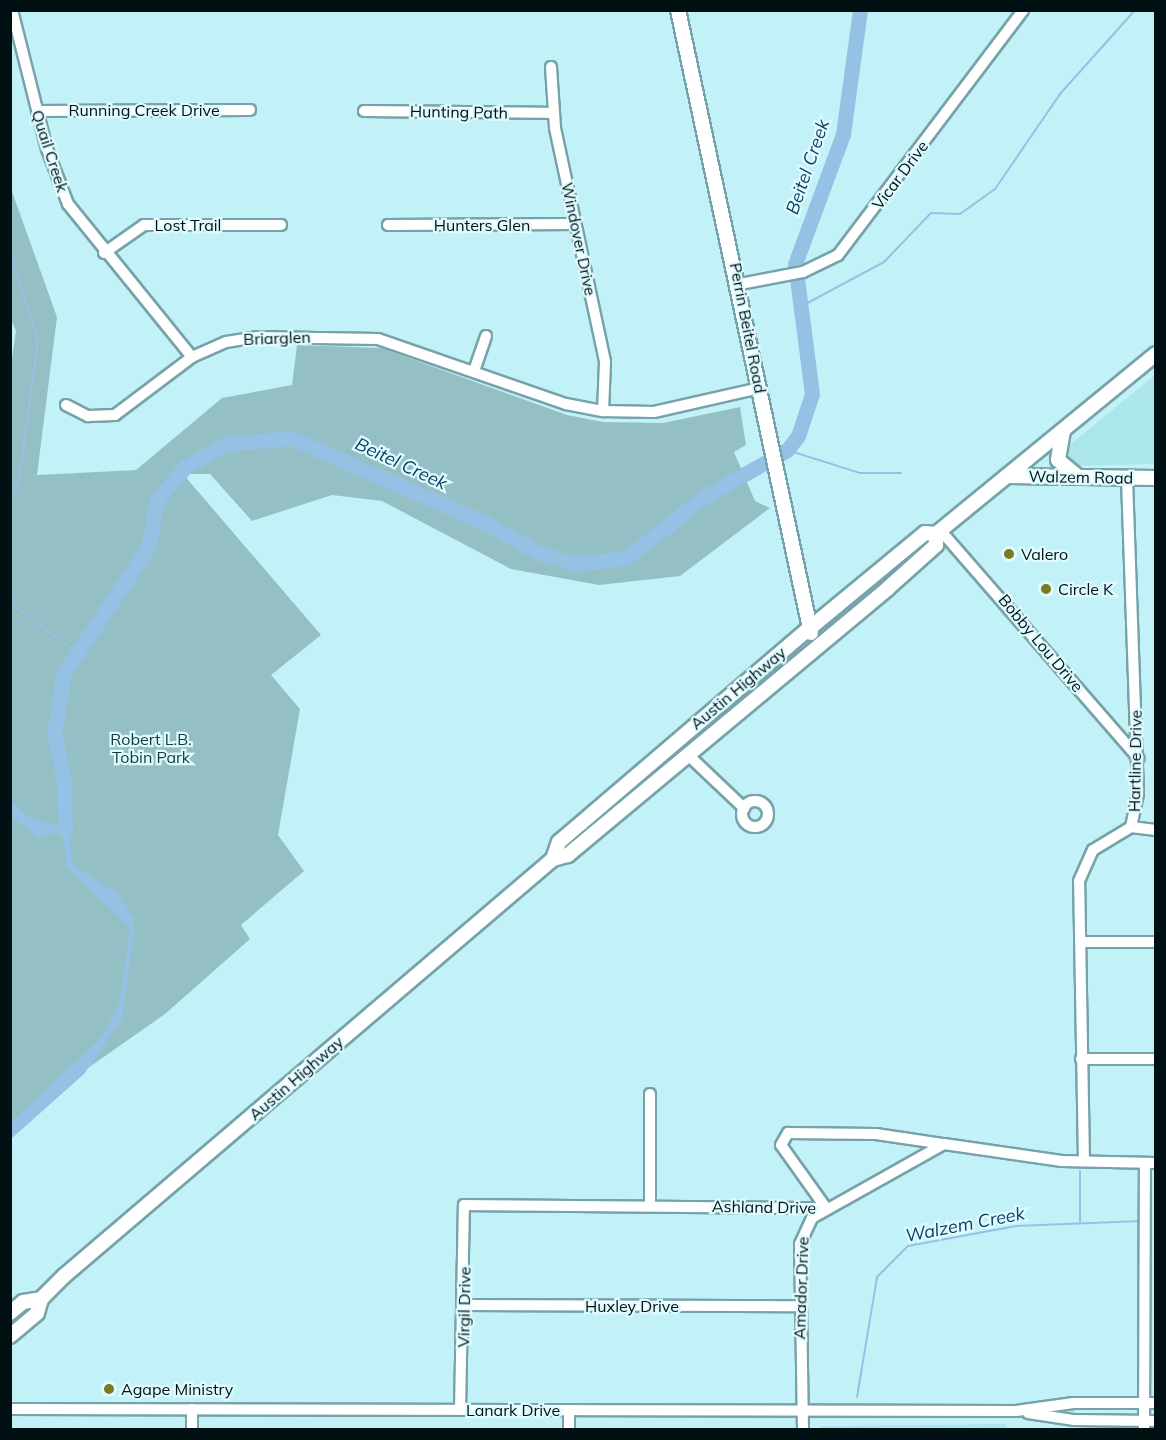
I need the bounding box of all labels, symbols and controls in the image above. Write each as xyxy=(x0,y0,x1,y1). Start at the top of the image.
street label: Running Creek Drive xyxy=(68,100,220,120)
street label: Hunting Path xyxy=(410,102,508,122)
street label: Quail Creek xyxy=(28,107,72,195)
water label: Beitel Creek xyxy=(782,117,834,217)
street label: Vicar Drive xyxy=(868,137,932,213)
street label: Windover Drive xyxy=(558,181,600,297)
street label: Lost Trail xyxy=(155,215,221,235)
street label: Hunters Glen xyxy=(434,215,530,235)
street label: Perrin Beitel Road xyxy=(726,261,770,395)
street label: Briarglen xyxy=(243,327,311,349)
water label: Beitel Creek xyxy=(352,433,450,495)
street label: Walzem Road xyxy=(1029,466,1133,488)
place label: Valero xyxy=(1021,544,1068,564)
marker: Valero xyxy=(1002,547,1016,561)
place label: Circle K xyxy=(1058,579,1113,599)
marker: Circle K xyxy=(1039,582,1053,596)
street label: Bobby Lou Drive xyxy=(995,590,1087,696)
street label: Austin Highway xyxy=(686,643,790,733)
street label: Hartline Drive xyxy=(1125,710,1145,812)
park label: Robert L.B. Tobin Park xyxy=(110,729,192,767)
street label: Austin Highway xyxy=(245,1032,347,1124)
street label: Ashland Drive xyxy=(712,1196,816,1218)
water label: Walzem Creek xyxy=(903,1203,1027,1247)
street label: Amador Drive xyxy=(790,1236,812,1340)
street label: Virgil Drive xyxy=(454,1266,474,1348)
street label: Huxley Drive xyxy=(585,1296,679,1316)
place label: Agape Ministry xyxy=(121,1379,233,1399)
marker: Agape Ministry xyxy=(102,1382,116,1396)
street label: Lanark Drive xyxy=(466,1400,560,1420)

